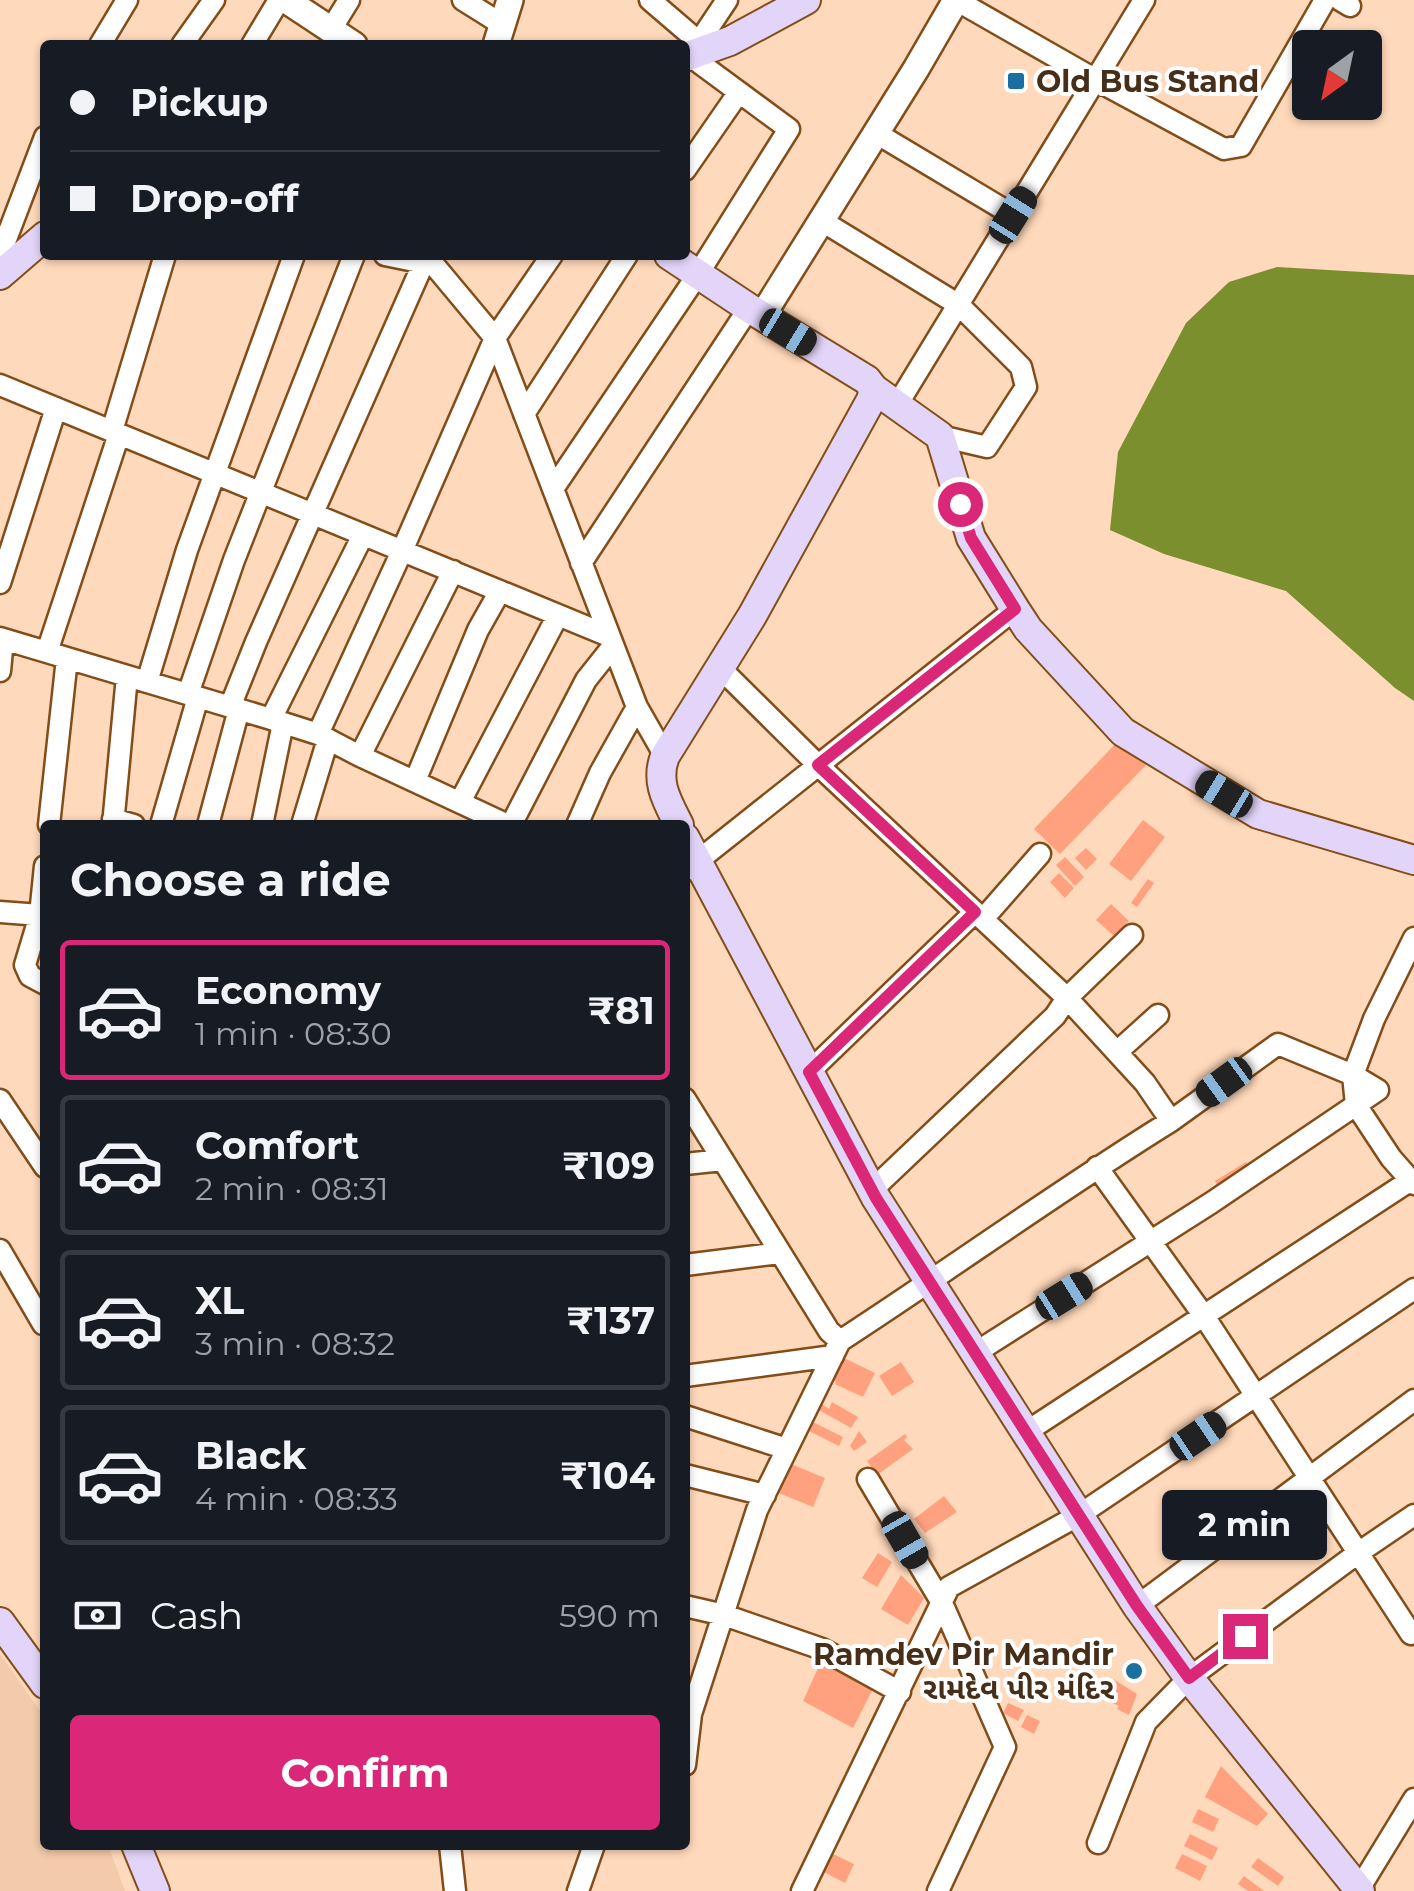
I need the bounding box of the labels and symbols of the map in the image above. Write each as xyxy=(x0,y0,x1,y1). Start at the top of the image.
north arrow xyxy=(1292,30,1382,120)
place label: Old Bus Stand xyxy=(1036,63,1259,100)
marker: Old Bus Stand xyxy=(1005,70,1027,92)
car xyxy=(984,182,1042,248)
car xyxy=(755,304,821,360)
route start xyxy=(938,482,983,527)
car xyxy=(1191,766,1257,822)
car xyxy=(1191,1052,1257,1112)
car xyxy=(1031,1267,1097,1325)
car xyxy=(1165,1407,1231,1465)
callout: 2 min xyxy=(1162,1491,1328,1561)
car xyxy=(877,1507,933,1573)
route end xyxy=(1223,1614,1268,1659)
place label: Ramdev Pir Mandir રામદેવ પીર મંદિર xyxy=(813,1636,1115,1707)
marker: Ramdev Pir Mandir રામદેવ પીર મંદિર xyxy=(1123,1660,1145,1682)

